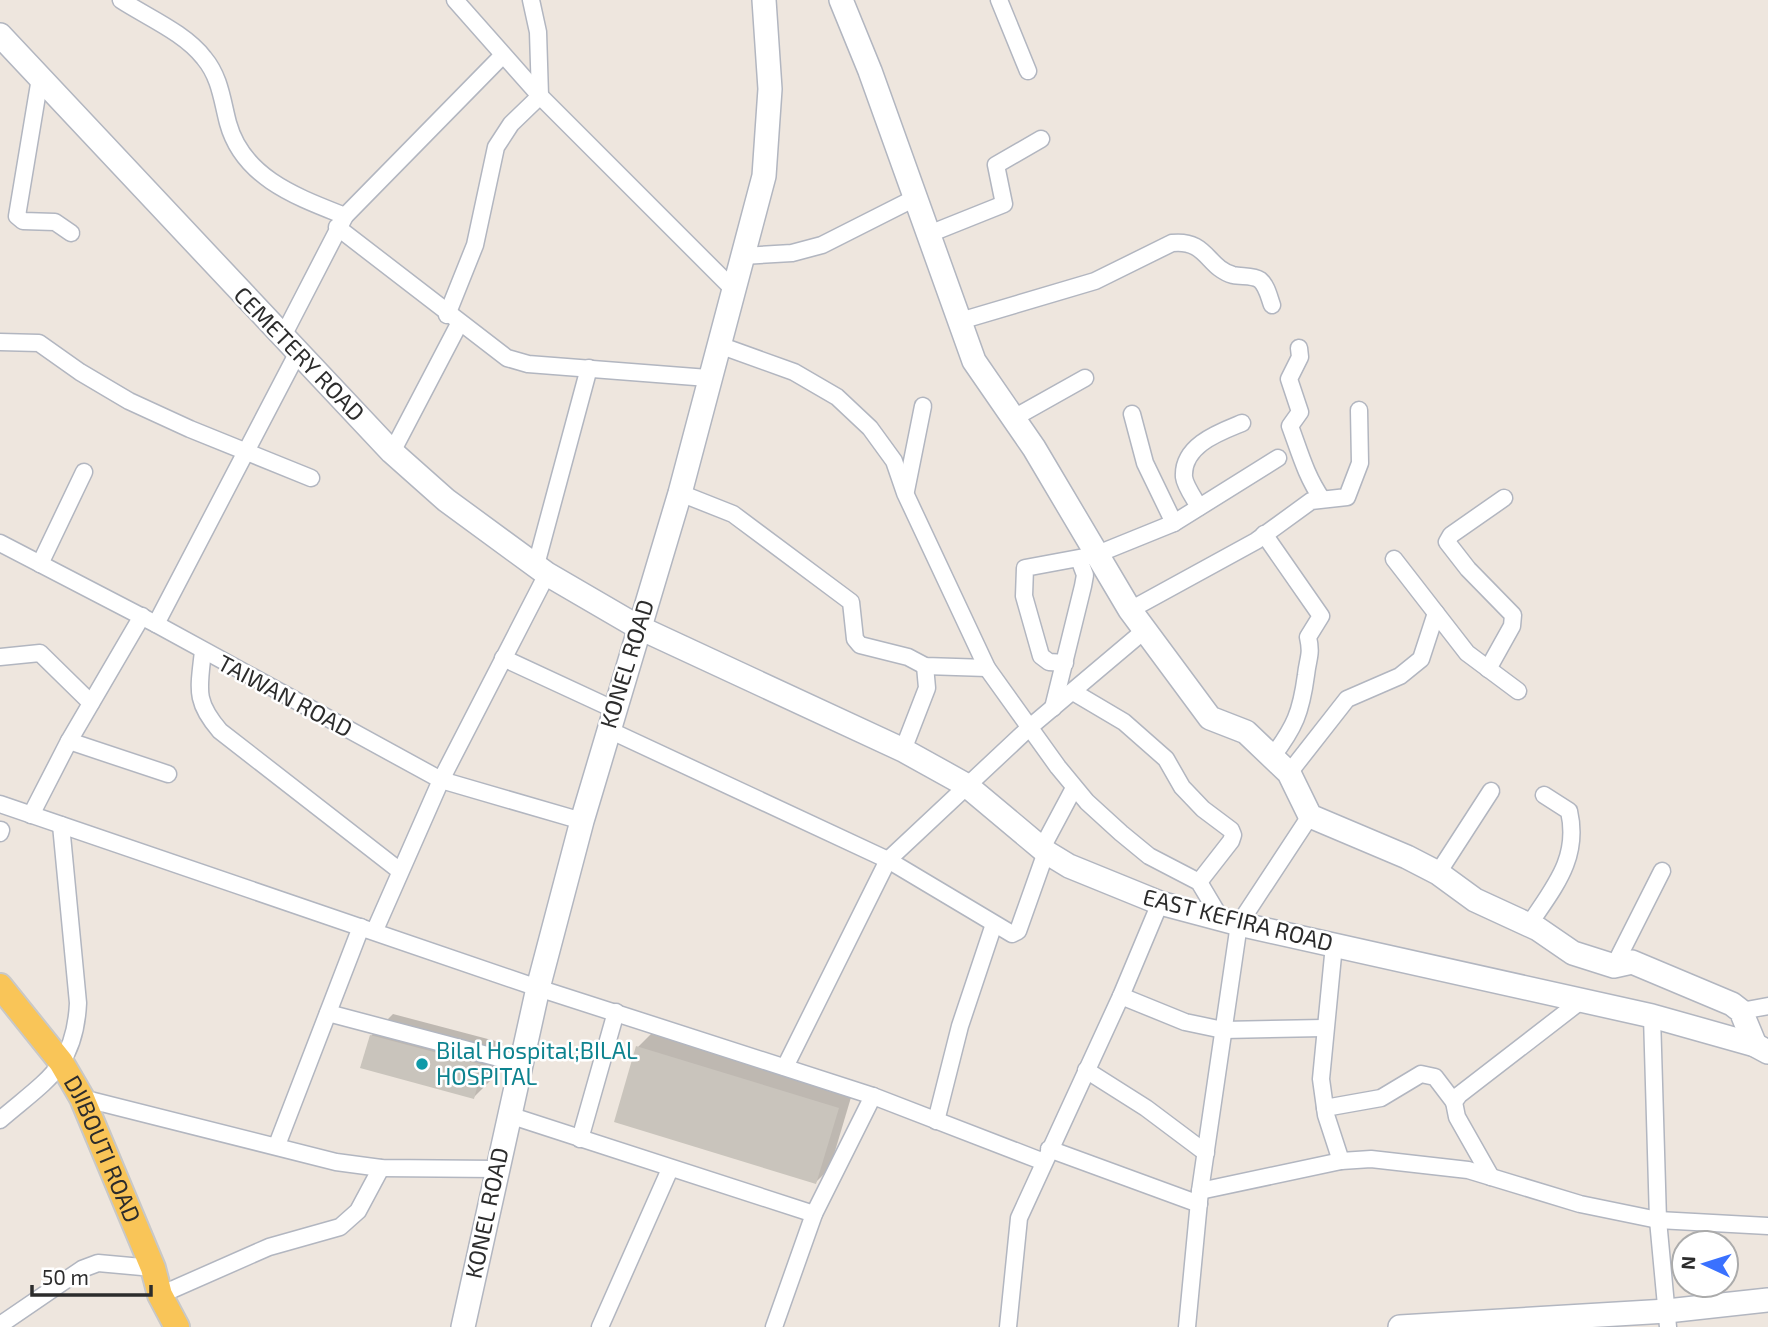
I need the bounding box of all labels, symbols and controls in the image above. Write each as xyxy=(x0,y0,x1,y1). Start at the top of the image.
street label: CEMETERY ROAD xyxy=(229,280,371,426)
street label: KONEL ROAD xyxy=(593,596,659,731)
street label: TAIWAN ROAD xyxy=(213,648,358,742)
street label: EAST KEFIRA ROAD xyxy=(1140,882,1336,956)
place label: Bilal Hospital;BILAL HOSPITAL xyxy=(436,1036,638,1090)
marker: Bilal Hospital;BILAL HOSPITAL xyxy=(414,1056,430,1072)
street label: DJIBOUTI ROAD xyxy=(59,1070,147,1226)
street label: KONEL ROAD xyxy=(459,1145,514,1281)
north arrow xyxy=(1670,1229,1740,1299)
scale bar xyxy=(32,1254,150,1298)
text: N xyxy=(1676,1255,1699,1270)
text: 50 m xyxy=(42,1264,89,1289)

